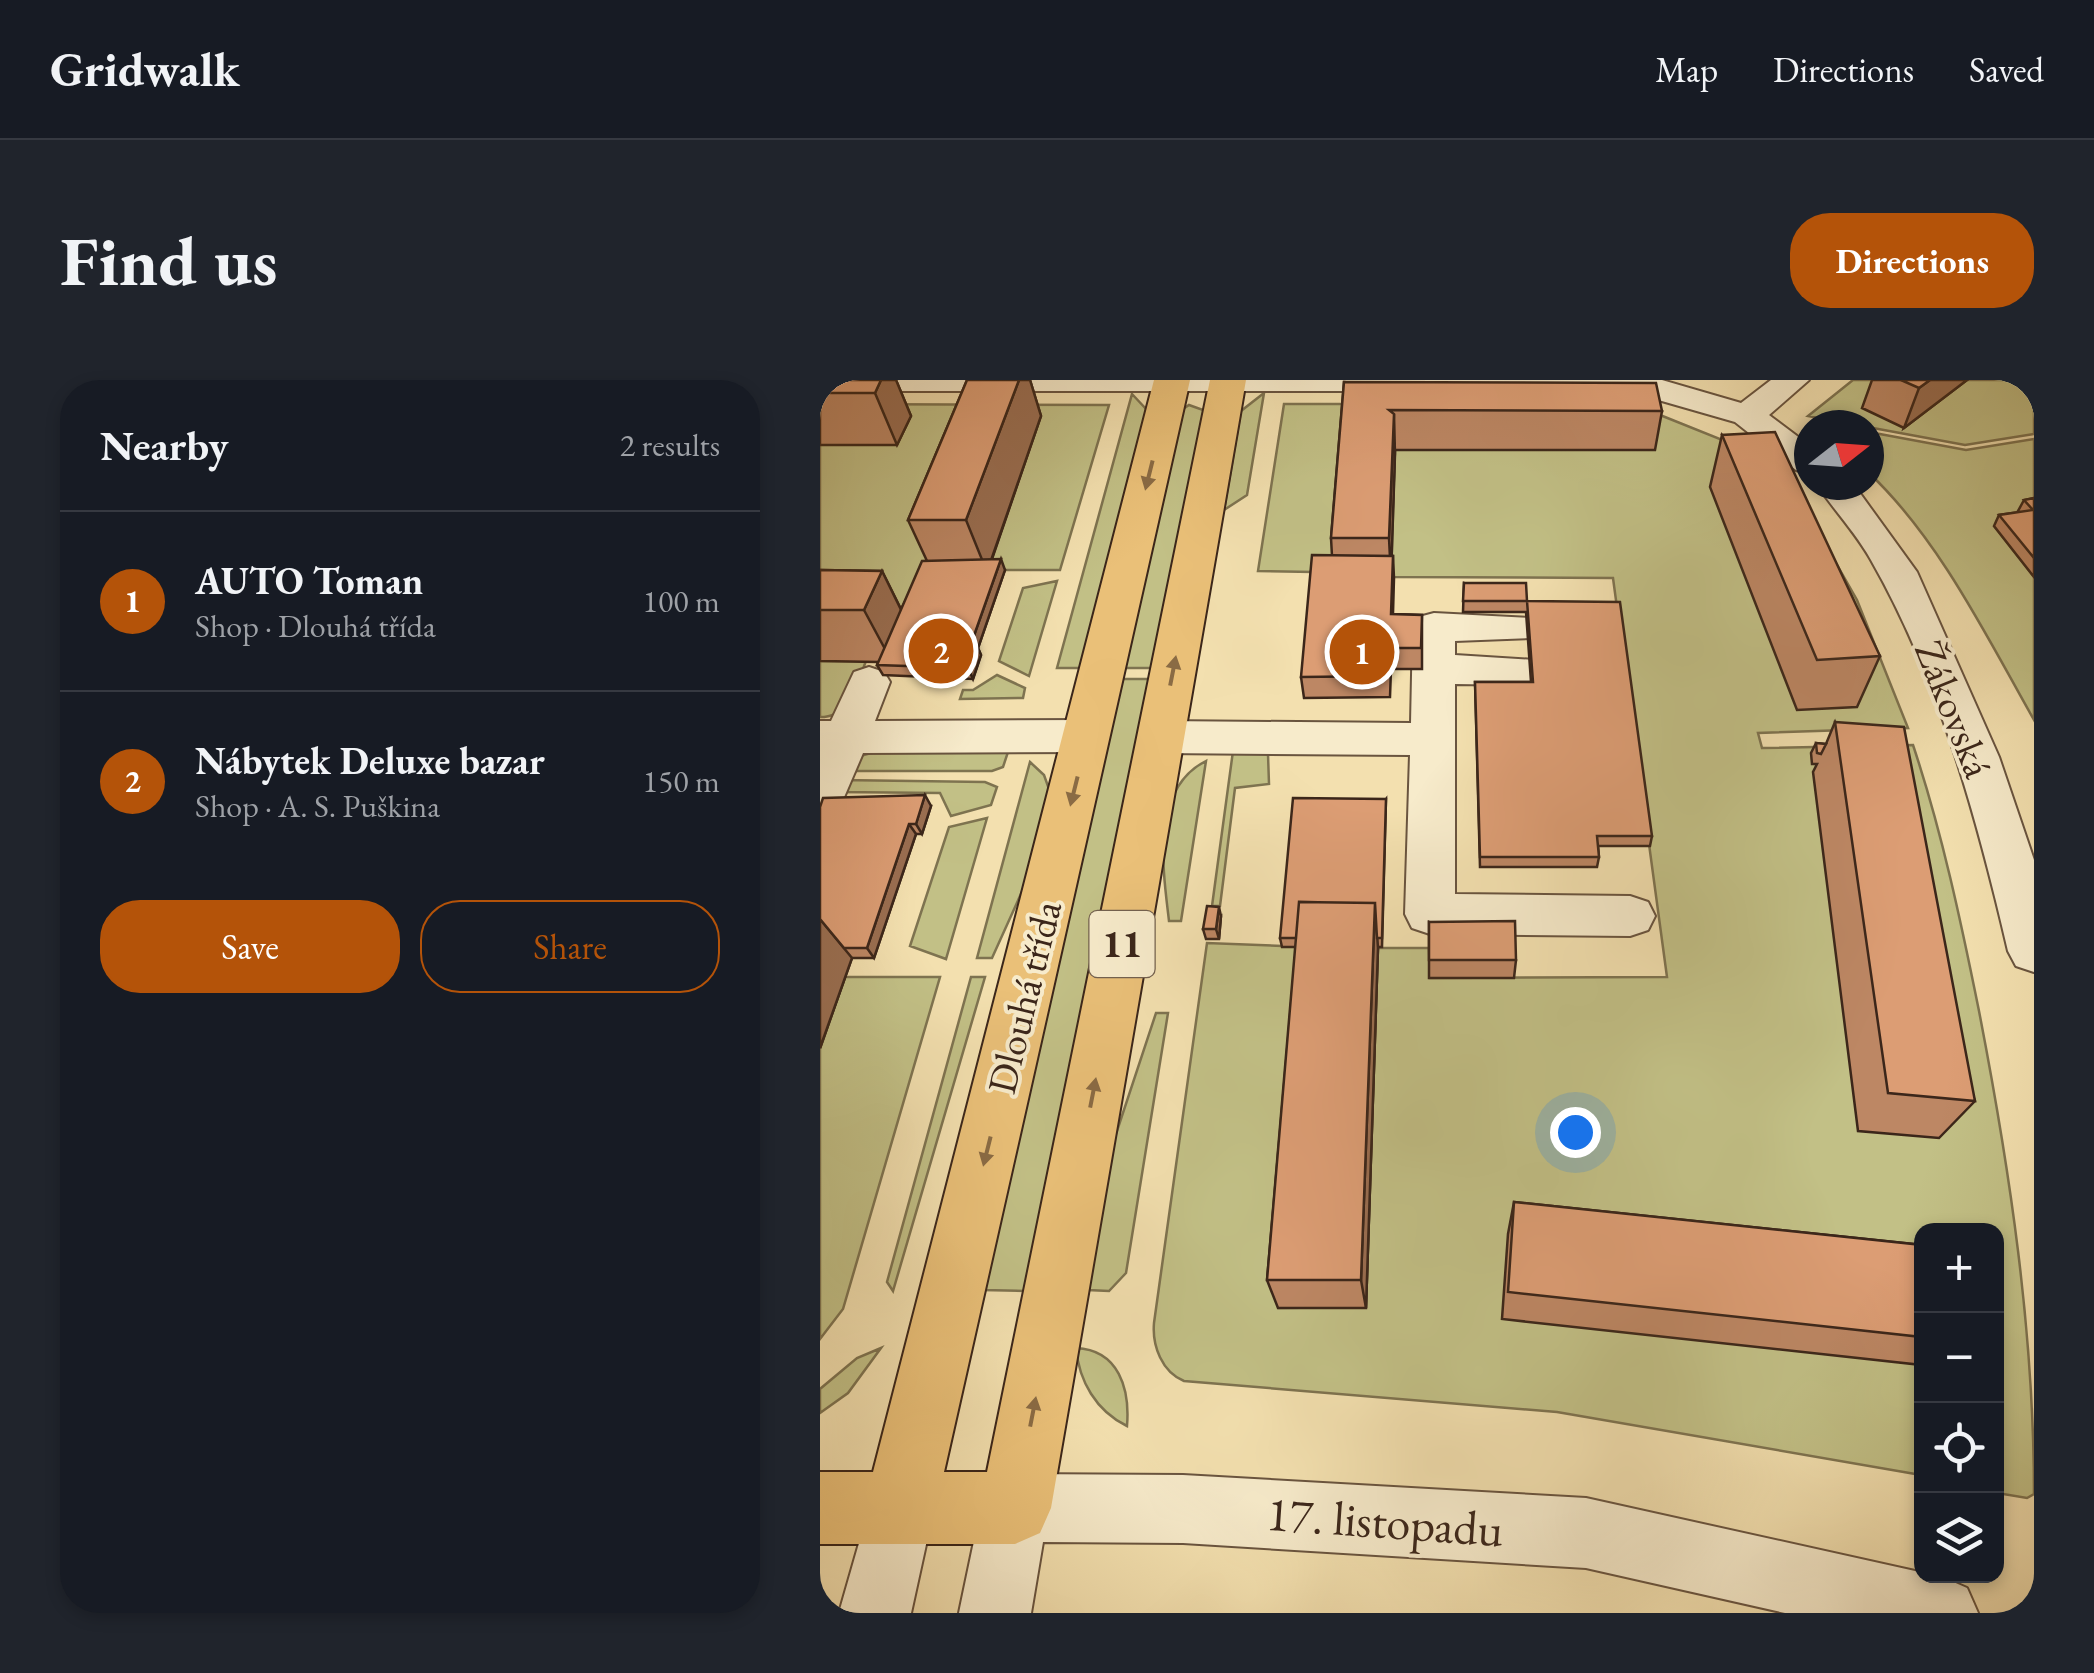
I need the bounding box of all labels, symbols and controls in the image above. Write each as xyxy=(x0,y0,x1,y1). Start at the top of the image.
text: Gridwalk xyxy=(50,38,240,100)
text: Map xyxy=(1655,47,1718,92)
text: Directions xyxy=(1773,47,1914,92)
text: Saved xyxy=(1969,47,2044,92)
button: Directions xyxy=(1790,213,2034,308)
text: Find us xyxy=(60,215,278,306)
north arrow xyxy=(1794,410,1884,500)
text: Nearby xyxy=(100,418,229,473)
text: 2 results xyxy=(620,424,720,466)
one-way arrow xyxy=(1141,460,1156,491)
text: AUTO Toman xyxy=(195,556,423,605)
text: 1 xyxy=(124,580,141,622)
text: 100 m xyxy=(643,580,720,622)
text: Shop · Dlouhá třída xyxy=(195,605,436,647)
pin: 2 xyxy=(908,614,974,688)
pin: 1 xyxy=(1330,614,1394,690)
street label: Žákovská xyxy=(1903,633,2005,785)
one-way arrow xyxy=(1166,655,1182,686)
text: Nábytek Deluxe bazar xyxy=(195,736,545,785)
text: 2 xyxy=(124,760,141,802)
text: 150 m xyxy=(643,760,720,802)
one-way arrow xyxy=(1066,776,1081,807)
text: Shop · A. S. Puškina xyxy=(195,785,440,827)
street label: Dlouhá třída xyxy=(975,895,1073,1099)
button: Save xyxy=(100,900,400,993)
button: Share xyxy=(420,900,720,993)
road number: 11 xyxy=(1090,911,1154,977)
one-way arrow xyxy=(1086,1077,1102,1108)
your location xyxy=(1550,1107,1601,1158)
one-way arrow xyxy=(979,1136,994,1167)
map controls xyxy=(1914,1223,2004,1583)
button: + xyxy=(1914,1223,2004,1313)
button: − xyxy=(1914,1313,2004,1403)
one-way arrow xyxy=(1026,1396,1041,1428)
button: locate xyxy=(1914,1403,2004,1493)
street label: 17. listopadu xyxy=(1265,1482,1505,1560)
button: layers xyxy=(1914,1493,2004,1583)

